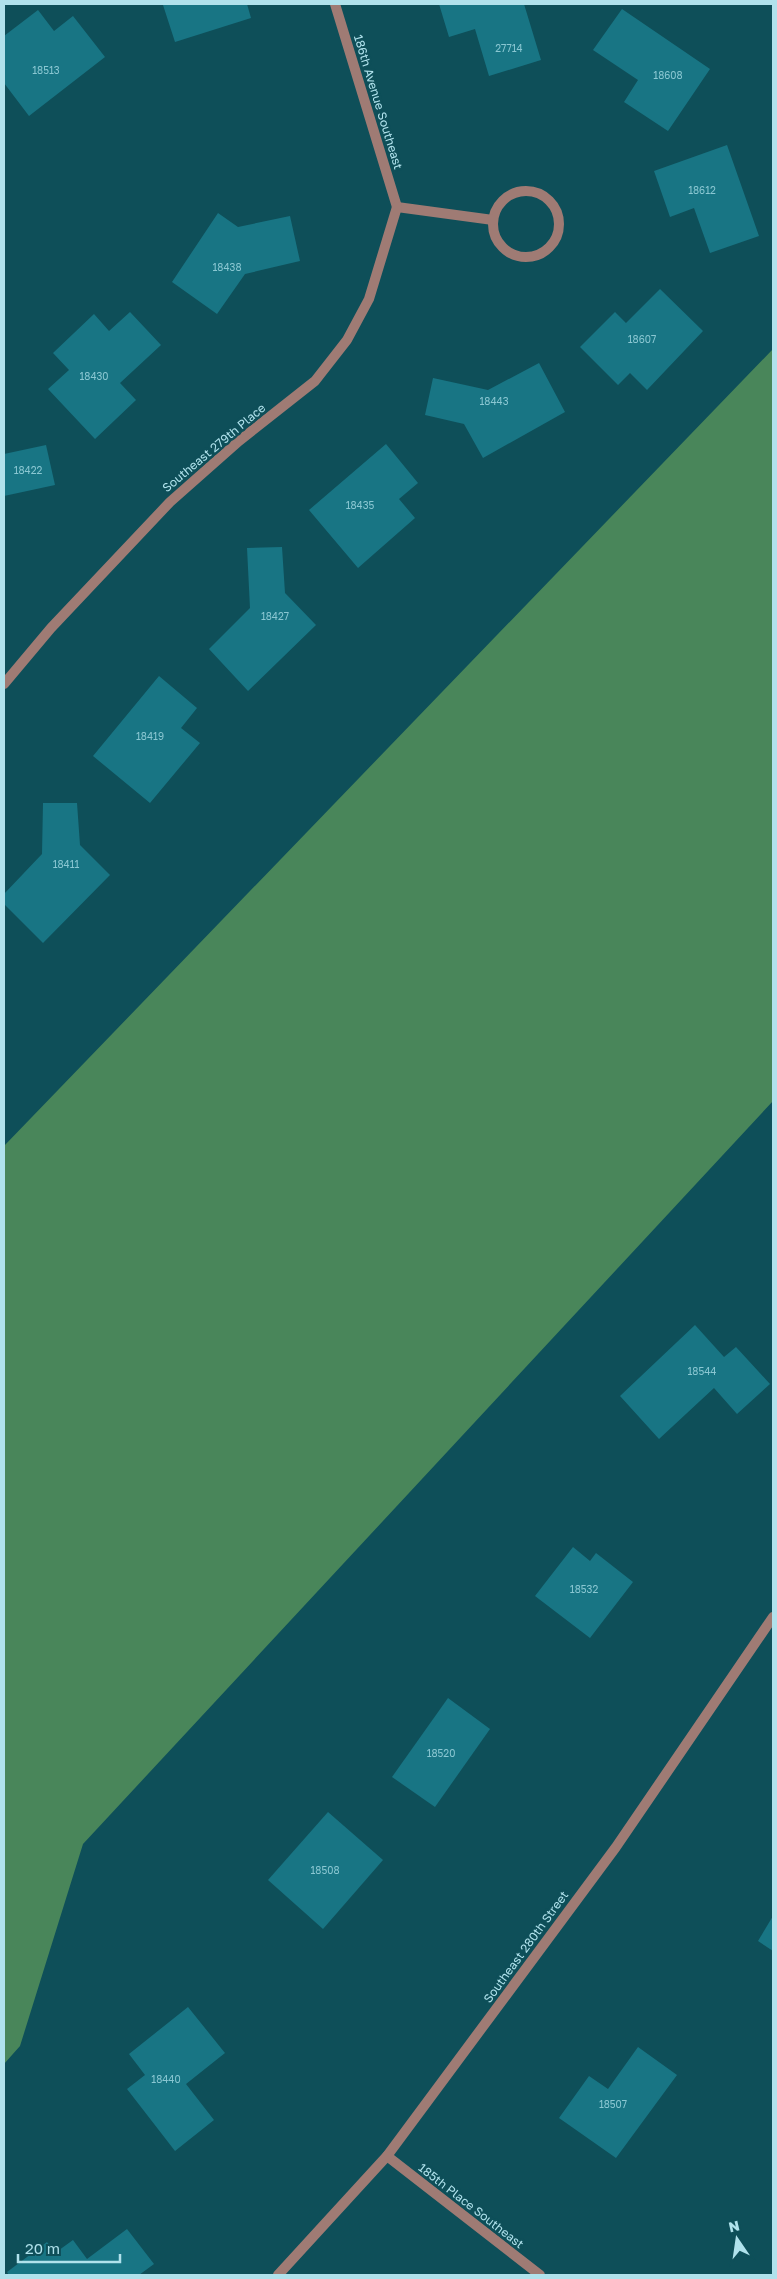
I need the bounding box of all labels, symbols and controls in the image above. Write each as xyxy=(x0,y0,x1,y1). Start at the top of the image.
street label: 186th Avenue Southeast xyxy=(351,33,406,171)
house number: 27714 xyxy=(495,42,523,54)
house number: 18513 xyxy=(32,64,60,76)
house number: 18608 xyxy=(653,69,683,81)
house number: 18612 xyxy=(688,184,716,196)
house number: 18438 xyxy=(213,261,242,273)
house number: 18607 xyxy=(628,333,656,345)
house number: 18430 xyxy=(79,370,109,382)
house number: 18443 xyxy=(480,395,509,407)
street label: Southeast 279th Place xyxy=(159,400,268,495)
house number: 18422 xyxy=(14,464,43,476)
house number: 18435 xyxy=(346,499,375,511)
house number: 18427 xyxy=(261,610,289,622)
house number: 18419 xyxy=(136,730,164,742)
house number: 18411 xyxy=(53,858,80,870)
house number: 18544 xyxy=(688,1365,716,1377)
house number: 18532 xyxy=(570,1583,598,1595)
house number: 18520 xyxy=(427,1747,455,1759)
house number: 18508 xyxy=(310,1864,340,1876)
street label: Southeast 280th Street xyxy=(480,1888,571,2006)
house number: 18440 xyxy=(151,2073,181,2085)
house number: 18507 xyxy=(599,2098,627,2110)
street label: 185th Place Southeast xyxy=(416,2160,527,2251)
north arrow xyxy=(712,2214,762,2264)
text: N xyxy=(727,2216,741,2235)
scale bar xyxy=(18,2232,120,2264)
text: 20 m xyxy=(25,2239,60,2257)

